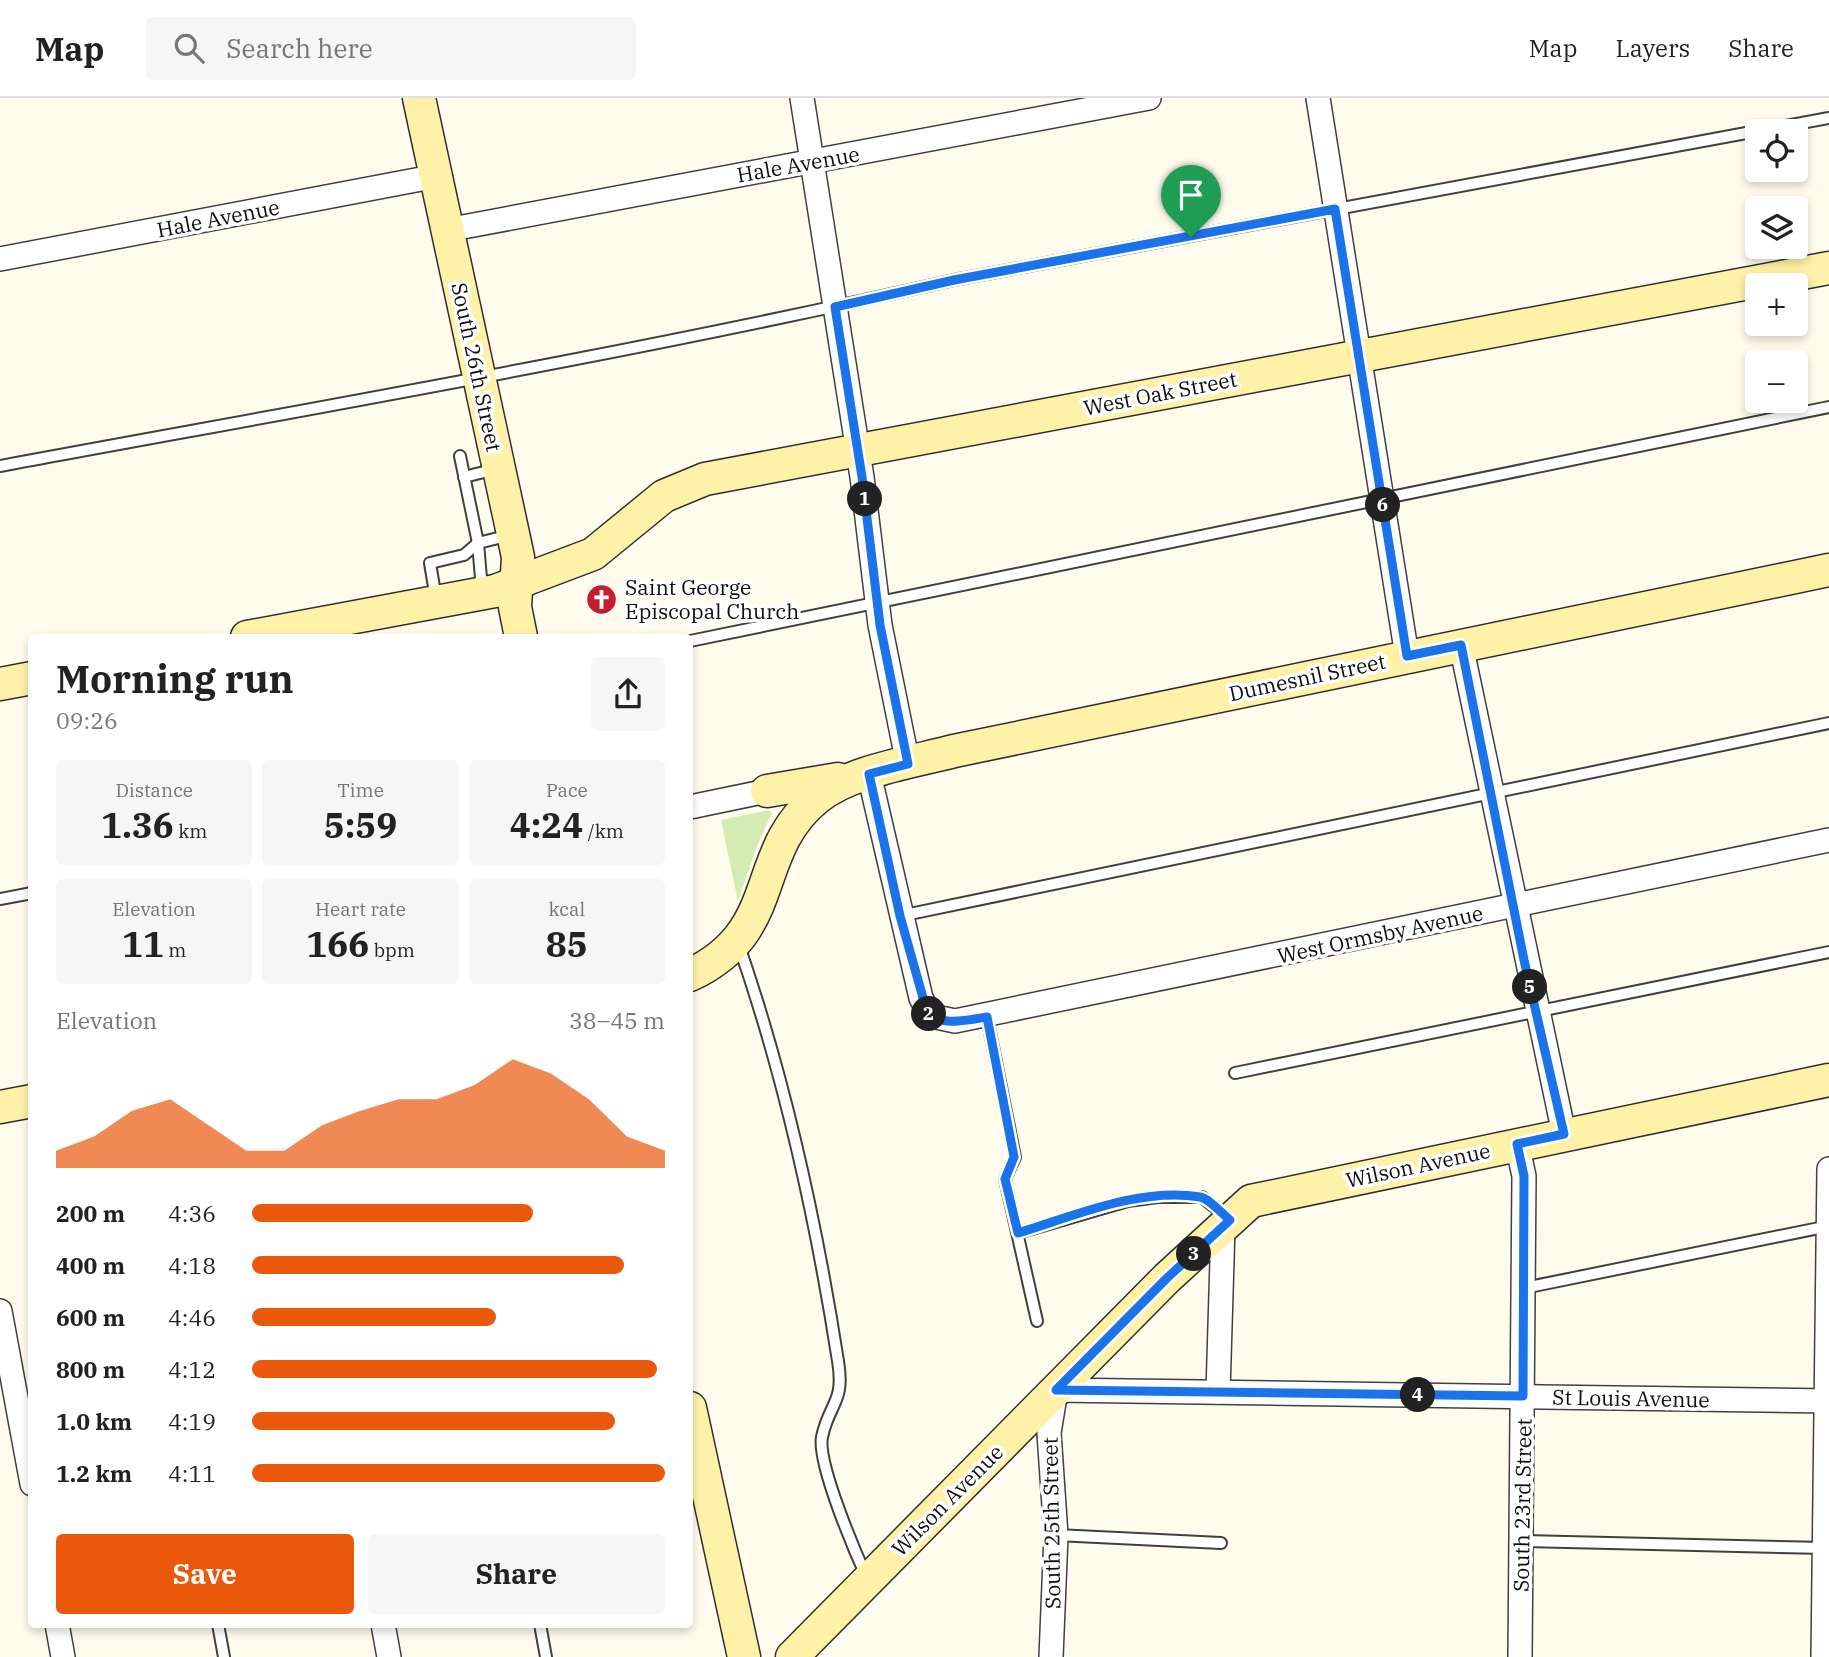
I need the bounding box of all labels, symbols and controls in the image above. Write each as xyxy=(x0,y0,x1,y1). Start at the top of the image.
search box xyxy=(146,17,636,80)
text: Map xyxy=(35,27,104,70)
icon: search xyxy=(170,29,208,67)
text: Search here xyxy=(226,31,373,65)
text: Map xyxy=(1529,32,1577,64)
text: Layers xyxy=(1615,32,1690,64)
text: Share xyxy=(1728,32,1794,64)
map controls xyxy=(1745,119,1808,413)
button: locate xyxy=(1745,119,1808,182)
street label: Hale Avenue xyxy=(734,139,862,189)
pin xyxy=(1161,165,1221,237)
icon: arrive xyxy=(1172,176,1210,214)
street label: Hale Avenue xyxy=(154,192,282,244)
button: layers xyxy=(1745,196,1808,259)
button: + xyxy=(1745,273,1808,336)
street label: South 26th Street xyxy=(445,280,509,454)
button: − xyxy=(1745,350,1808,413)
street label: West Oak Street xyxy=(1081,364,1239,422)
pin: 1 xyxy=(848,482,882,516)
text: 1 xyxy=(859,486,870,510)
pin: 6 xyxy=(1366,488,1400,522)
text: 6 xyxy=(1377,492,1388,516)
place label: Saint George Episcopal Church xyxy=(625,573,799,625)
church icon: Saint George Episcopal Church xyxy=(585,582,619,616)
street label: Dumesnil Street xyxy=(1226,647,1388,707)
text: Morning run xyxy=(56,654,294,703)
button: share xyxy=(591,657,665,731)
text: 09:26 xyxy=(56,705,118,735)
text: Distance xyxy=(115,778,193,802)
text: Time xyxy=(337,778,384,802)
text: Pace xyxy=(546,778,588,802)
text: 1.36 xyxy=(101,802,174,848)
text: 5:59 xyxy=(324,802,397,848)
text: 4:24 xyxy=(510,802,583,848)
text: km xyxy=(174,819,207,843)
text: /km xyxy=(583,819,624,843)
text: Elevation xyxy=(112,897,196,921)
text: Heart rate xyxy=(315,897,406,921)
text: kcal xyxy=(549,897,585,921)
street label: West Ormsby Avenue xyxy=(1274,898,1486,970)
text: 11 xyxy=(122,921,164,967)
text: 166 xyxy=(306,921,369,967)
text: 85 xyxy=(546,921,588,967)
text: m xyxy=(164,938,186,962)
text: bpm xyxy=(369,938,415,962)
pin: 5 xyxy=(1512,970,1548,1004)
text: 5 xyxy=(1524,974,1535,998)
pin: 2 xyxy=(912,996,946,1032)
text: 2 xyxy=(923,1001,934,1025)
text: Elevation xyxy=(56,1005,157,1035)
text: 38–45 m xyxy=(569,1005,665,1035)
street label: Wilson Avenue xyxy=(1343,1136,1493,1194)
text: 200 m xyxy=(56,1198,125,1228)
text: 4:36 xyxy=(168,1198,216,1228)
pin: 3 xyxy=(1176,1236,1212,1272)
text: 3 xyxy=(1188,1241,1199,1265)
text: 400 m xyxy=(56,1250,125,1280)
text: 4:18 xyxy=(168,1250,216,1280)
text: 600 m xyxy=(56,1302,125,1332)
text: 4:46 xyxy=(168,1302,216,1332)
text: 800 m xyxy=(56,1354,125,1384)
text: 4:12 xyxy=(168,1354,216,1384)
pin: 4 xyxy=(1400,1378,1436,1412)
text: 4 xyxy=(1412,1382,1423,1406)
street label: St Louis Avenue xyxy=(1552,1383,1710,1413)
text: 1.0 km xyxy=(56,1406,132,1436)
text: 4:19 xyxy=(168,1406,216,1436)
street label: South 23rd Street xyxy=(1506,1418,1538,1592)
street label: South 25th Street xyxy=(1035,1437,1067,1609)
street label: Wilson Avenue xyxy=(885,1438,1009,1562)
text: 1.2 km xyxy=(56,1458,132,1488)
text: 4:11 xyxy=(168,1458,216,1488)
button: Save xyxy=(56,1534,354,1614)
button: Share xyxy=(368,1534,665,1614)

